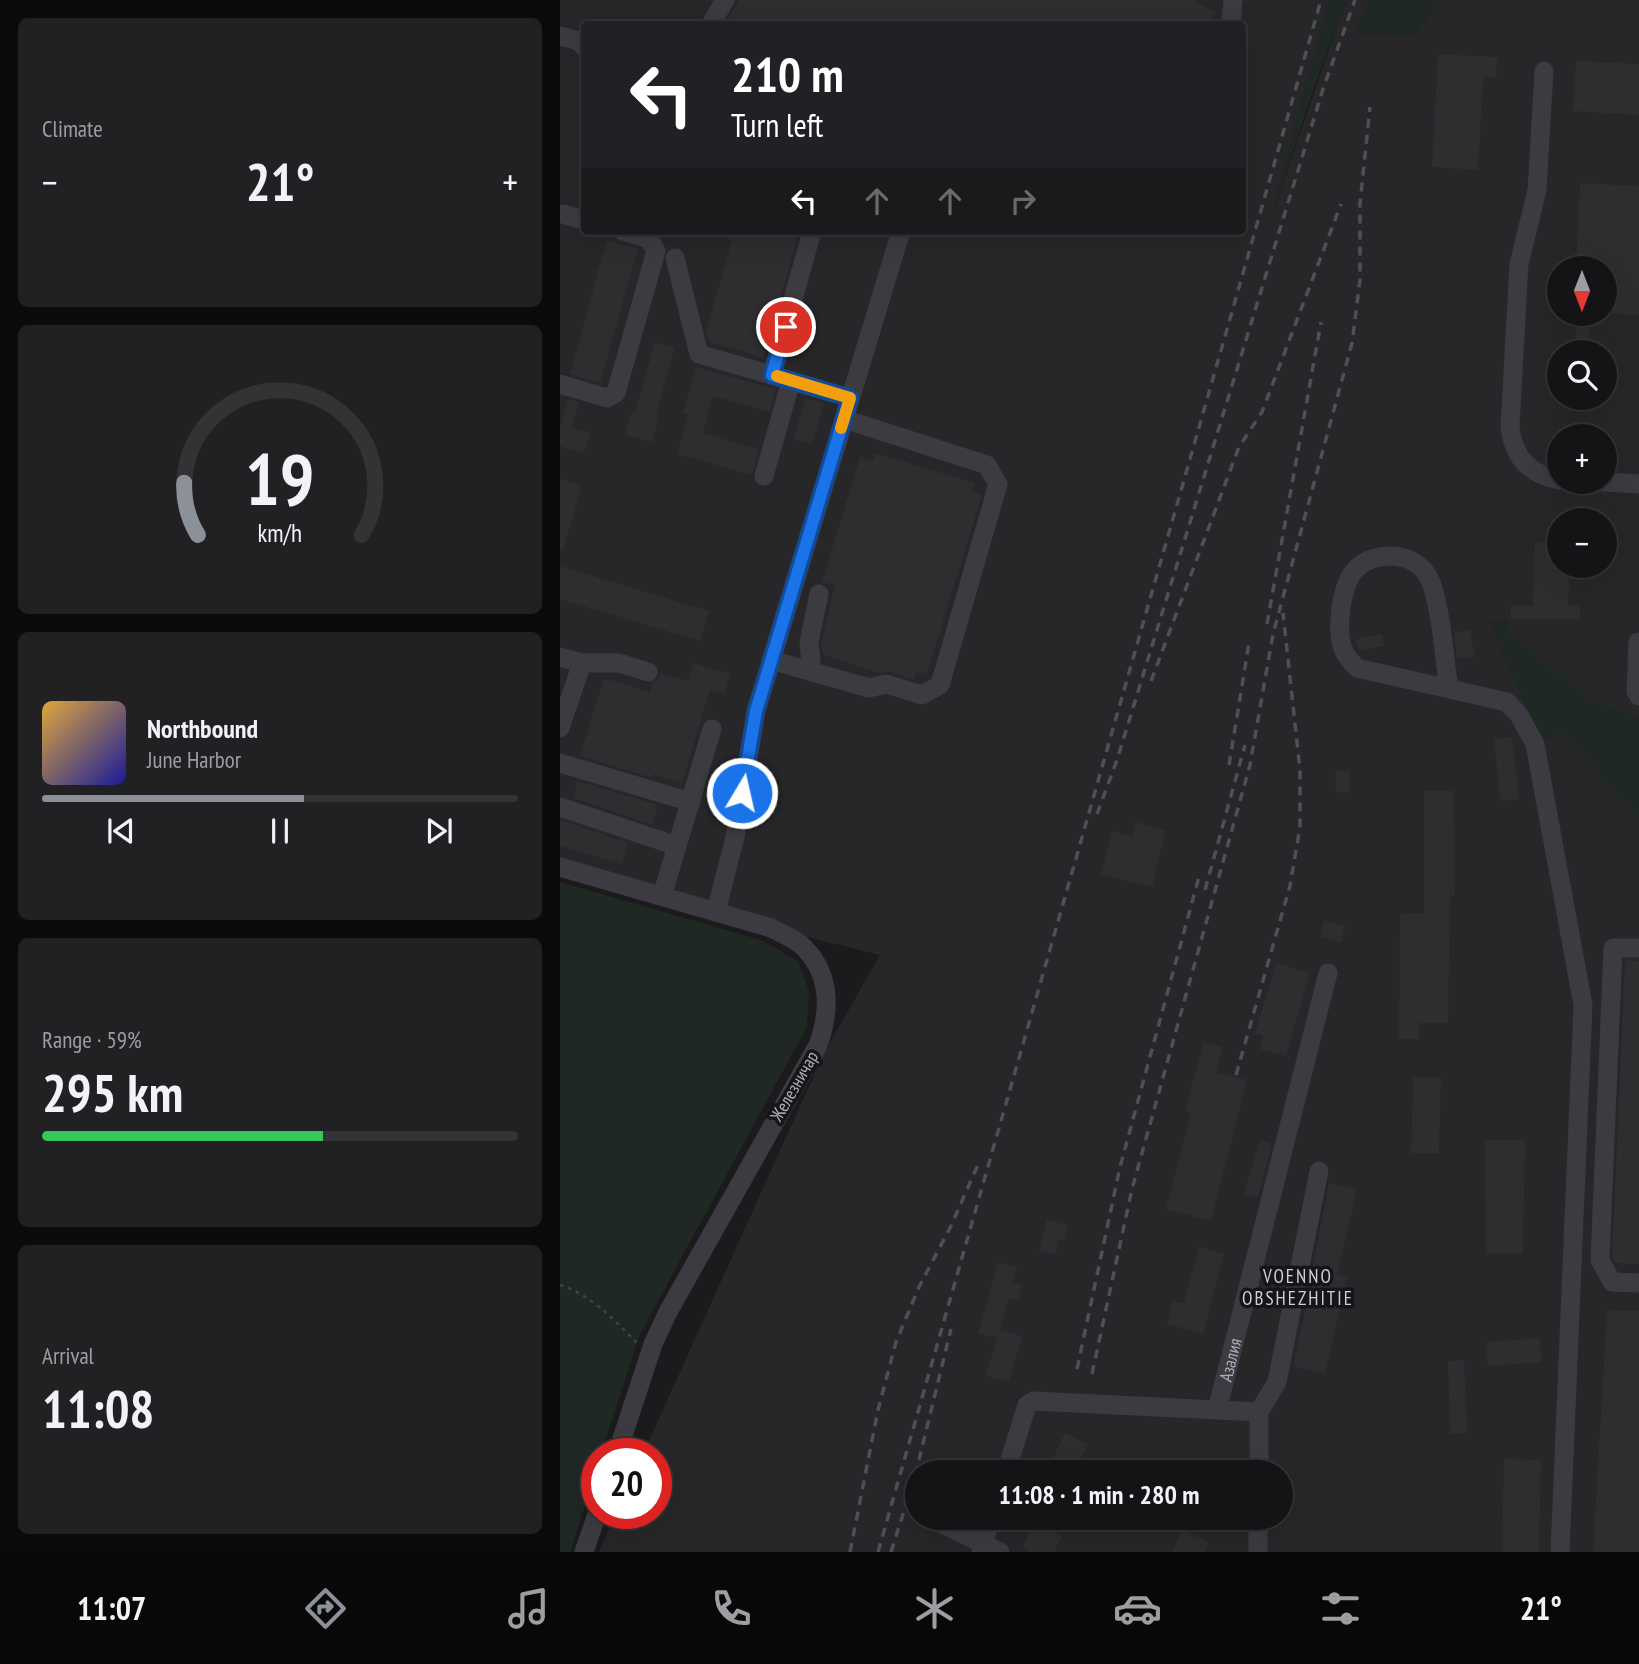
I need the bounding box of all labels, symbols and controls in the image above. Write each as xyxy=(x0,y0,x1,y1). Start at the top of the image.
text: 210 m xyxy=(731,42,844,106)
icon: left xyxy=(616,49,707,140)
text: Turn left xyxy=(731,104,823,146)
text: Climate xyxy=(42,114,103,143)
text: 21° xyxy=(246,148,314,215)
text: − xyxy=(42,157,58,206)
text: + xyxy=(502,157,518,206)
icon: left xyxy=(785,182,823,220)
icon: ahead xyxy=(858,182,896,220)
icon: ahead xyxy=(931,182,969,220)
icon: right xyxy=(1004,182,1042,220)
north arrow xyxy=(1547,256,1617,326)
map controls xyxy=(1547,256,1617,578)
pin xyxy=(756,297,816,357)
icon: arrive xyxy=(767,308,805,346)
button: search xyxy=(1547,340,1617,410)
button: + xyxy=(1547,424,1617,494)
text: 19 xyxy=(245,432,315,526)
button: − xyxy=(1547,508,1617,578)
text: km/h xyxy=(258,517,302,549)
text: Northbound xyxy=(147,712,258,745)
text: June Harbor xyxy=(147,745,241,774)
position arrow xyxy=(705,756,779,830)
icon: previous xyxy=(102,812,140,850)
icon: pause xyxy=(261,812,299,850)
icon: next xyxy=(420,812,458,850)
text: Range · 59% xyxy=(42,1025,142,1054)
street label: Железничар xyxy=(764,1047,823,1126)
text: 295 km xyxy=(42,1059,183,1126)
district label: VOENNO OBSHEZHITIE xyxy=(1242,1264,1354,1310)
street label: Азалия xyxy=(1213,1335,1246,1384)
text: Arrival xyxy=(42,1341,94,1370)
text: 11:08 xyxy=(42,1375,154,1442)
speed limit sign: 20 xyxy=(581,1438,672,1529)
text: 11:08 · 1 min · 280 m xyxy=(999,1478,1199,1511)
icon: directions xyxy=(301,1584,350,1633)
icon: music xyxy=(504,1584,553,1633)
icon: phone xyxy=(707,1584,756,1633)
icon: climate xyxy=(910,1584,959,1633)
icon: car xyxy=(1113,1584,1162,1633)
icon: filters xyxy=(1316,1584,1365,1633)
text: 11:07 xyxy=(77,1587,146,1629)
text: 21° xyxy=(1520,1587,1562,1629)

